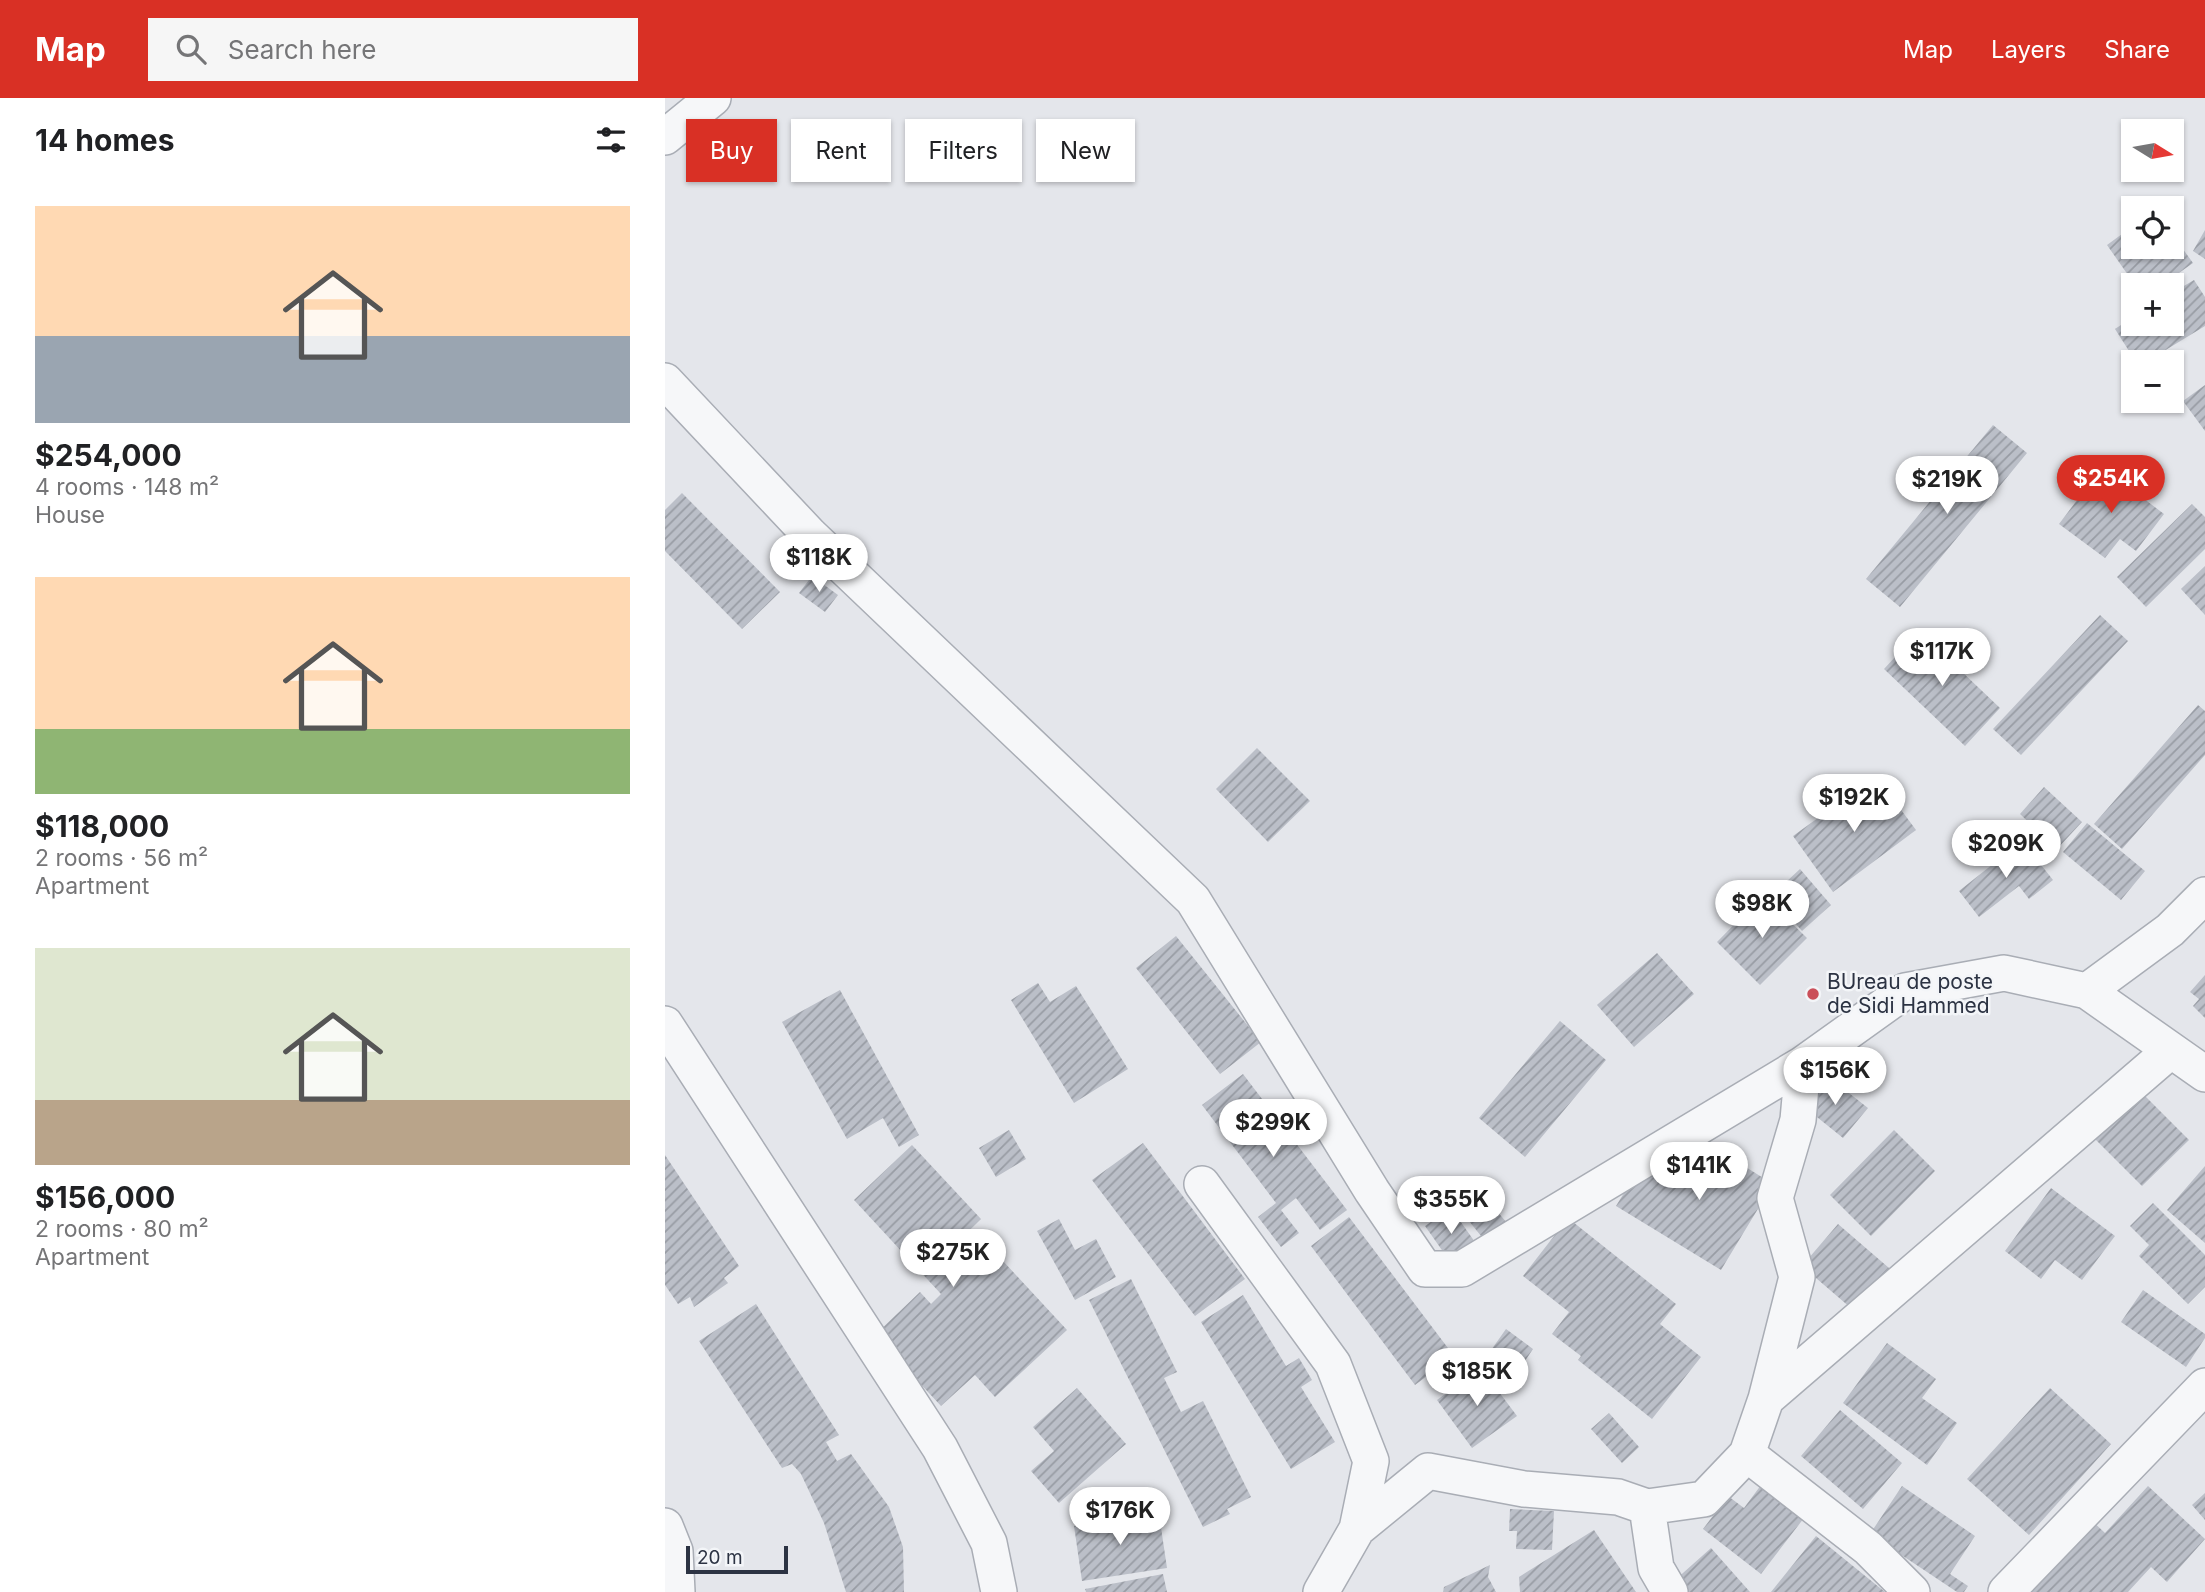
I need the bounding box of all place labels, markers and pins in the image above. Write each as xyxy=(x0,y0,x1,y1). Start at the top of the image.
pin: $219K xyxy=(1898,456,1996,516)
pin: $254K xyxy=(2062,456,2160,515)
pin: $118K xyxy=(770,534,868,594)
pin: $117K xyxy=(1893,628,1991,688)
pin: $192K xyxy=(1805,774,1903,834)
pin: $209K xyxy=(1957,820,2055,880)
pin: $98K xyxy=(1721,880,1803,940)
place label: BUreau de poste de Sidi Hammed xyxy=(1827,969,1993,1018)
marker: BUreau de poste de Sidi Hammed xyxy=(1805,986,1821,1002)
pin: $156K xyxy=(1786,1048,1884,1107)
pin: $299K xyxy=(1224,1100,1322,1159)
pin: $141K xyxy=(1650,1142,1748,1202)
pin: $355K xyxy=(1402,1176,1500,1236)
pin: $275K xyxy=(904,1230,1002,1289)
pin: $185K xyxy=(1428,1348,1526,1408)
pin: $176K xyxy=(1071,1488,1169,1547)

